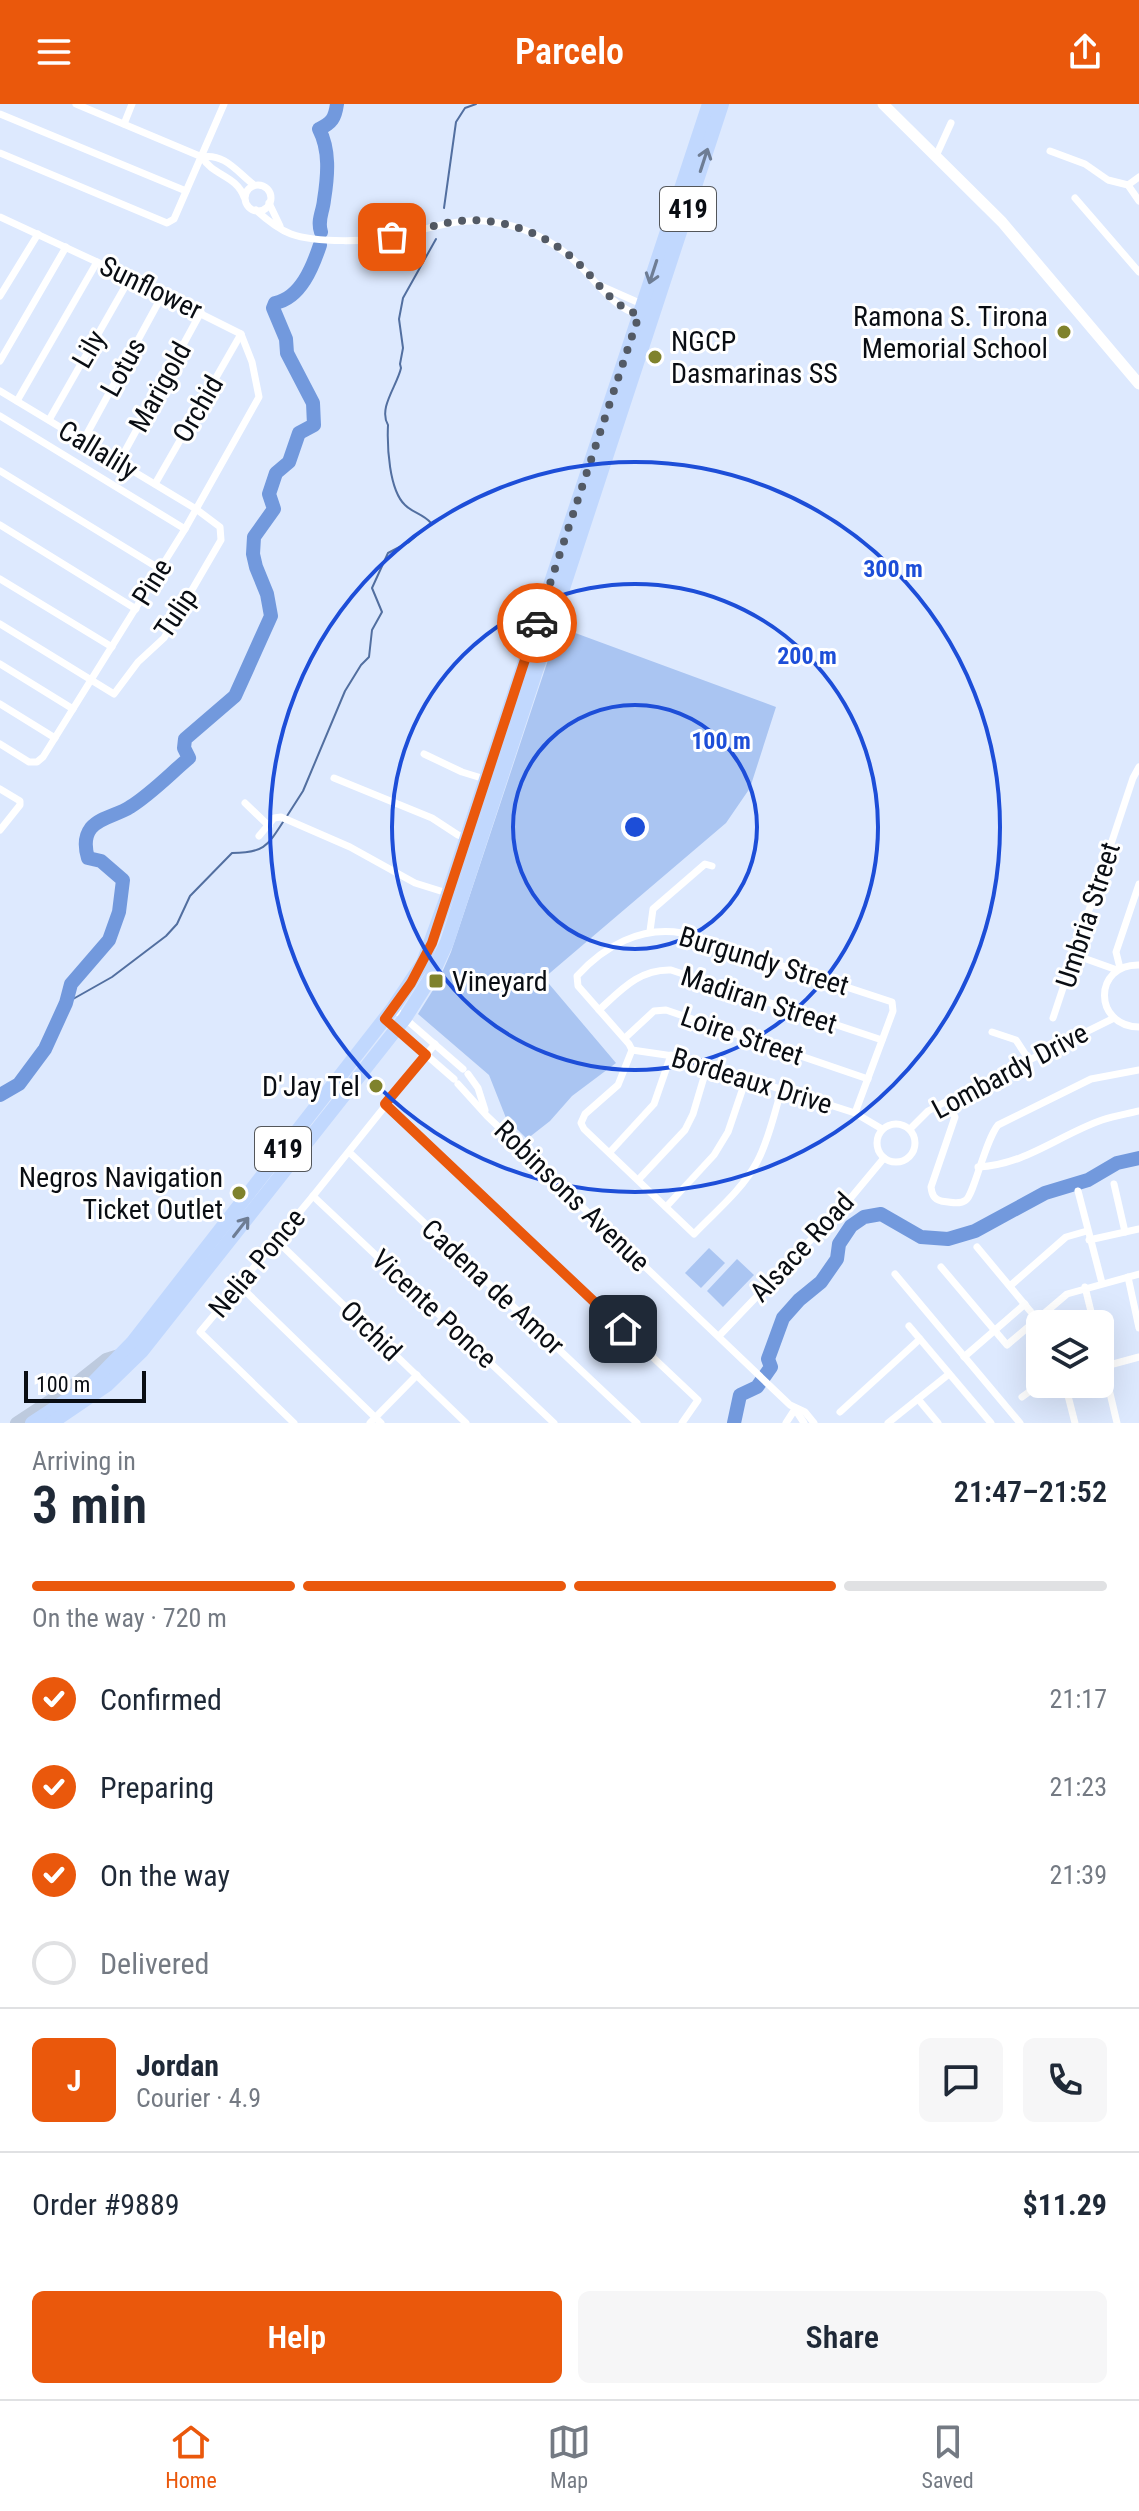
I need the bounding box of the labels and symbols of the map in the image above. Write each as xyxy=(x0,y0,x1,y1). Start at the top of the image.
one-way arrow xyxy=(697,147,712,173)
road number: 419 xyxy=(660,187,716,231)
pin xyxy=(358,203,426,271)
street label: Sunflower xyxy=(94,249,208,327)
one-way arrow xyxy=(644,259,659,284)
place label: Ramona S. Tirona Memorial School xyxy=(853,300,1048,365)
marker: Ramona S. Tirona Memorial School xyxy=(1055,323,1073,341)
street label: Lily xyxy=(65,324,113,374)
place label: NGCP Dasmarinas SS xyxy=(671,325,838,390)
street label: Lotus xyxy=(94,332,152,402)
street label: Marigold xyxy=(122,336,198,438)
marker: NGCP Dasmarinas SS xyxy=(646,348,664,366)
street label: Orchid xyxy=(166,370,230,448)
street label: Callalily xyxy=(52,414,144,487)
street label: Pine xyxy=(125,553,179,611)
text: 300 m xyxy=(863,555,923,583)
street label: Tulip xyxy=(147,582,205,644)
courier xyxy=(497,583,577,663)
text: 200 m xyxy=(777,642,837,670)
text: 100 m xyxy=(691,727,751,755)
centre of rings xyxy=(621,813,649,841)
street label: Umbria Street xyxy=(1049,838,1127,992)
street label: Burgundy Street xyxy=(675,920,853,1002)
street label: Madiran Street xyxy=(677,959,841,1041)
place label: Vineyard xyxy=(452,965,548,998)
marker: Vineyard xyxy=(427,972,445,990)
street label: Loire Street xyxy=(676,1000,808,1072)
street label: Lombardy Drive xyxy=(926,1016,1094,1126)
street label: Bordeaux Drive xyxy=(668,1041,836,1121)
place label: D'Jay Tel xyxy=(262,1070,360,1103)
marker: D'Jay Tel xyxy=(367,1077,385,1095)
street label: Robinsons Avenue xyxy=(488,1114,656,1278)
road number: 419 xyxy=(255,1127,311,1171)
place label: Negros Navigation Ticket Outlet xyxy=(19,1161,223,1226)
marker: Negros Navigation Ticket Outlet xyxy=(230,1184,248,1202)
street label: Alsace Road xyxy=(743,1185,861,1309)
street label: Nelia Ponce xyxy=(202,1202,312,1324)
street label: Cadena de Amor xyxy=(415,1213,571,1361)
one-way arrow xyxy=(232,1217,249,1238)
street label: Vicente Ponce xyxy=(365,1243,503,1375)
street label: Orchid xyxy=(334,1294,408,1368)
pin xyxy=(589,1295,657,1363)
scale bar xyxy=(24,1367,146,1403)

